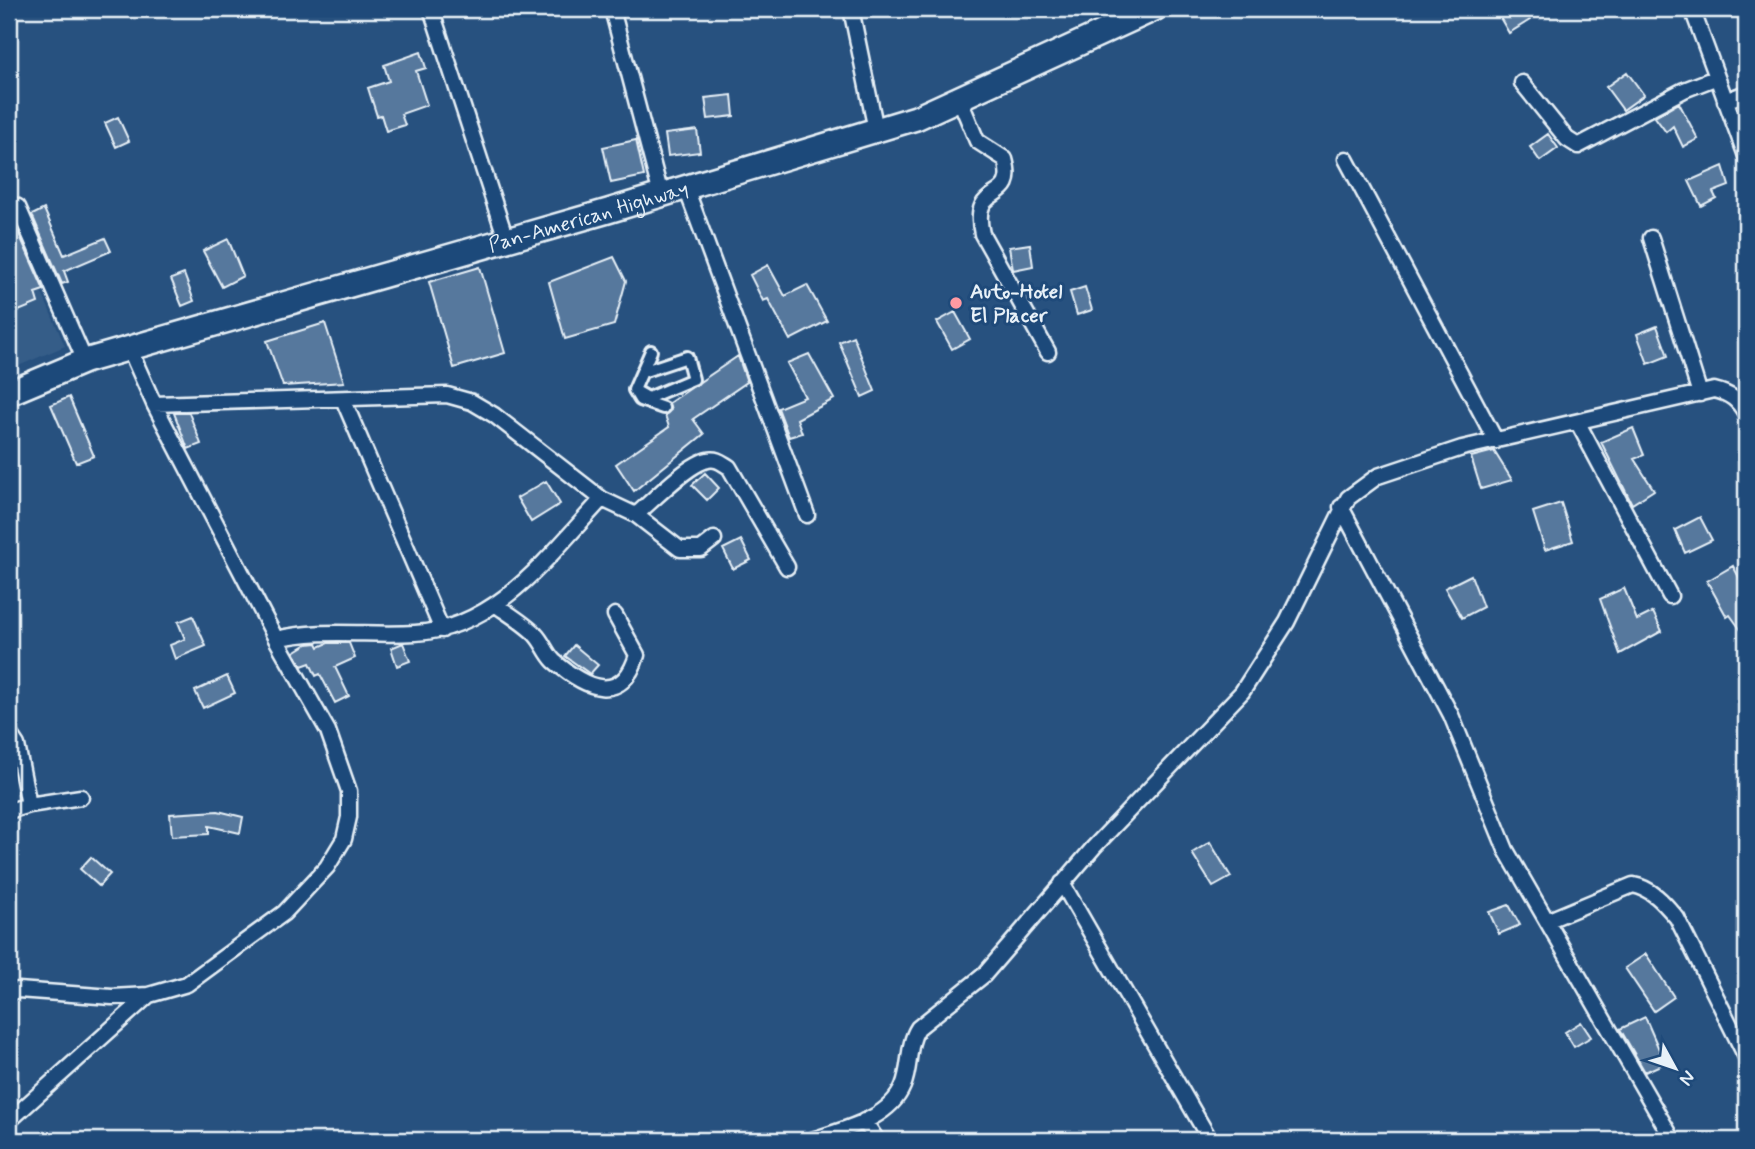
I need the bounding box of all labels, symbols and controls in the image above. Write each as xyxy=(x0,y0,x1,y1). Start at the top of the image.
street label: Pan-American Highway xyxy=(485,175,692,260)
place label: Auto-Hotel El Placer xyxy=(970,278,1063,330)
marker: Auto-Hotel El Placer xyxy=(948,295,964,311)
north arrow xyxy=(1640,1034,1710,1104)
text: N xyxy=(1673,1065,1701,1091)

